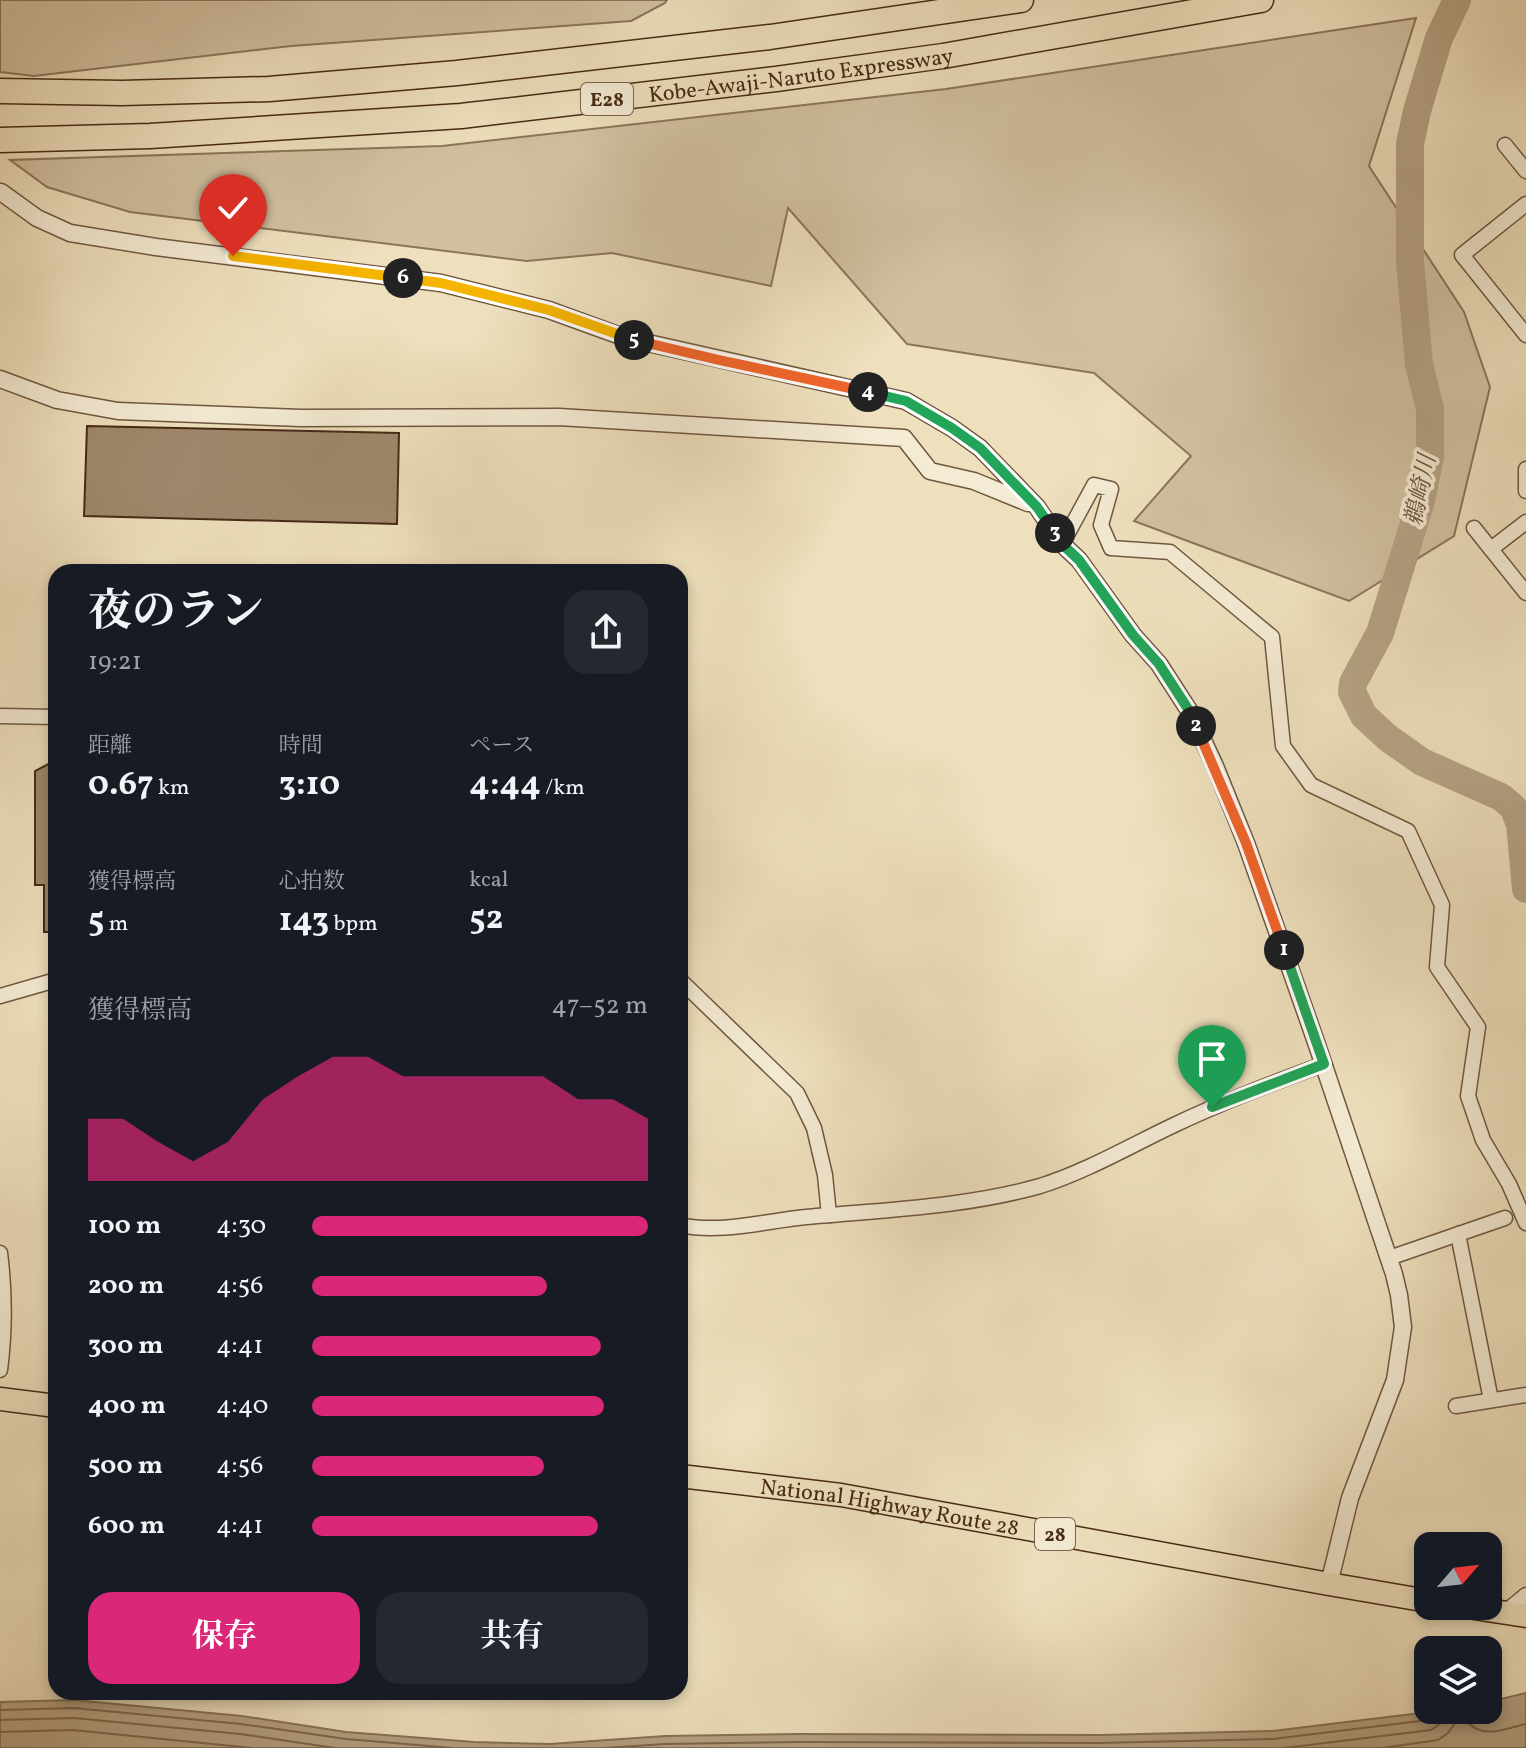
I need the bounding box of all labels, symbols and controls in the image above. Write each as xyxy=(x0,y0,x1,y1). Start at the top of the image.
street label: Kobe-Awaji-Naruto Expressway xyxy=(647,41,956,112)
road number: E28 xyxy=(581,83,633,115)
pin xyxy=(199,174,267,256)
icon: check xyxy=(211,186,255,230)
pin: 6 xyxy=(383,258,423,298)
text: 6 xyxy=(397,262,409,293)
pin: 5 xyxy=(614,320,654,360)
text: 5 xyxy=(629,324,639,355)
pin: 4 xyxy=(848,372,888,412)
text: 4 xyxy=(861,376,875,407)
water label: 鵜崎川 xyxy=(1398,449,1447,529)
pin: 3 xyxy=(1035,513,1075,553)
text: 3 xyxy=(1049,517,1061,548)
text: 夜のラン xyxy=(88,583,264,644)
button: share xyxy=(564,590,648,674)
text: 19:21 xyxy=(88,644,142,680)
pin: 2 xyxy=(1176,706,1216,746)
text: 2 xyxy=(1190,710,1202,741)
text: 距離 xyxy=(88,731,132,762)
text: 時間 xyxy=(279,731,323,762)
text: ペース xyxy=(469,731,534,762)
text: 0.67 xyxy=(88,762,154,809)
text: 3:10 xyxy=(279,762,340,809)
text: 4:44 xyxy=(469,762,541,809)
text: km xyxy=(154,773,189,804)
text: /km xyxy=(541,773,585,804)
text: kcal xyxy=(469,865,508,896)
text: 獲得標高 xyxy=(88,867,176,898)
text: 心拍数 xyxy=(279,867,345,898)
text: 52 xyxy=(469,896,503,943)
text: 5 xyxy=(88,898,104,945)
text: 143 xyxy=(279,898,329,945)
text: m xyxy=(104,909,128,940)
text: bpm xyxy=(329,909,378,940)
pin: 1 xyxy=(1264,930,1304,970)
text: 1 xyxy=(1280,934,1288,965)
text: 47–52 m xyxy=(552,988,648,1024)
text: 獲得標高 xyxy=(88,993,192,1029)
pin xyxy=(1178,1025,1246,1107)
icon: arrive xyxy=(1190,1037,1234,1081)
text: 100 m xyxy=(88,1208,161,1244)
text: 4:30 xyxy=(216,1208,266,1244)
text: 200 m xyxy=(88,1268,164,1304)
text: 4:56 xyxy=(216,1268,263,1304)
text: 300 m xyxy=(88,1328,164,1364)
text: 4:41 xyxy=(216,1328,263,1364)
text: 400 m xyxy=(88,1388,166,1424)
text: 4:40 xyxy=(216,1388,268,1424)
text: 500 m xyxy=(88,1448,163,1484)
text: 4:56 xyxy=(216,1448,263,1484)
street label: National Highway Route 28 xyxy=(758,1473,1021,1545)
text: 600 m xyxy=(88,1508,165,1544)
text: 4:41 xyxy=(216,1508,263,1544)
road number: 28 xyxy=(1035,1518,1075,1550)
north arrow xyxy=(1414,1532,1502,1620)
map controls xyxy=(1414,1532,1502,1724)
button: 保存 xyxy=(88,1592,360,1684)
button: 共有 xyxy=(376,1592,648,1684)
button: layers xyxy=(1414,1636,1502,1724)

